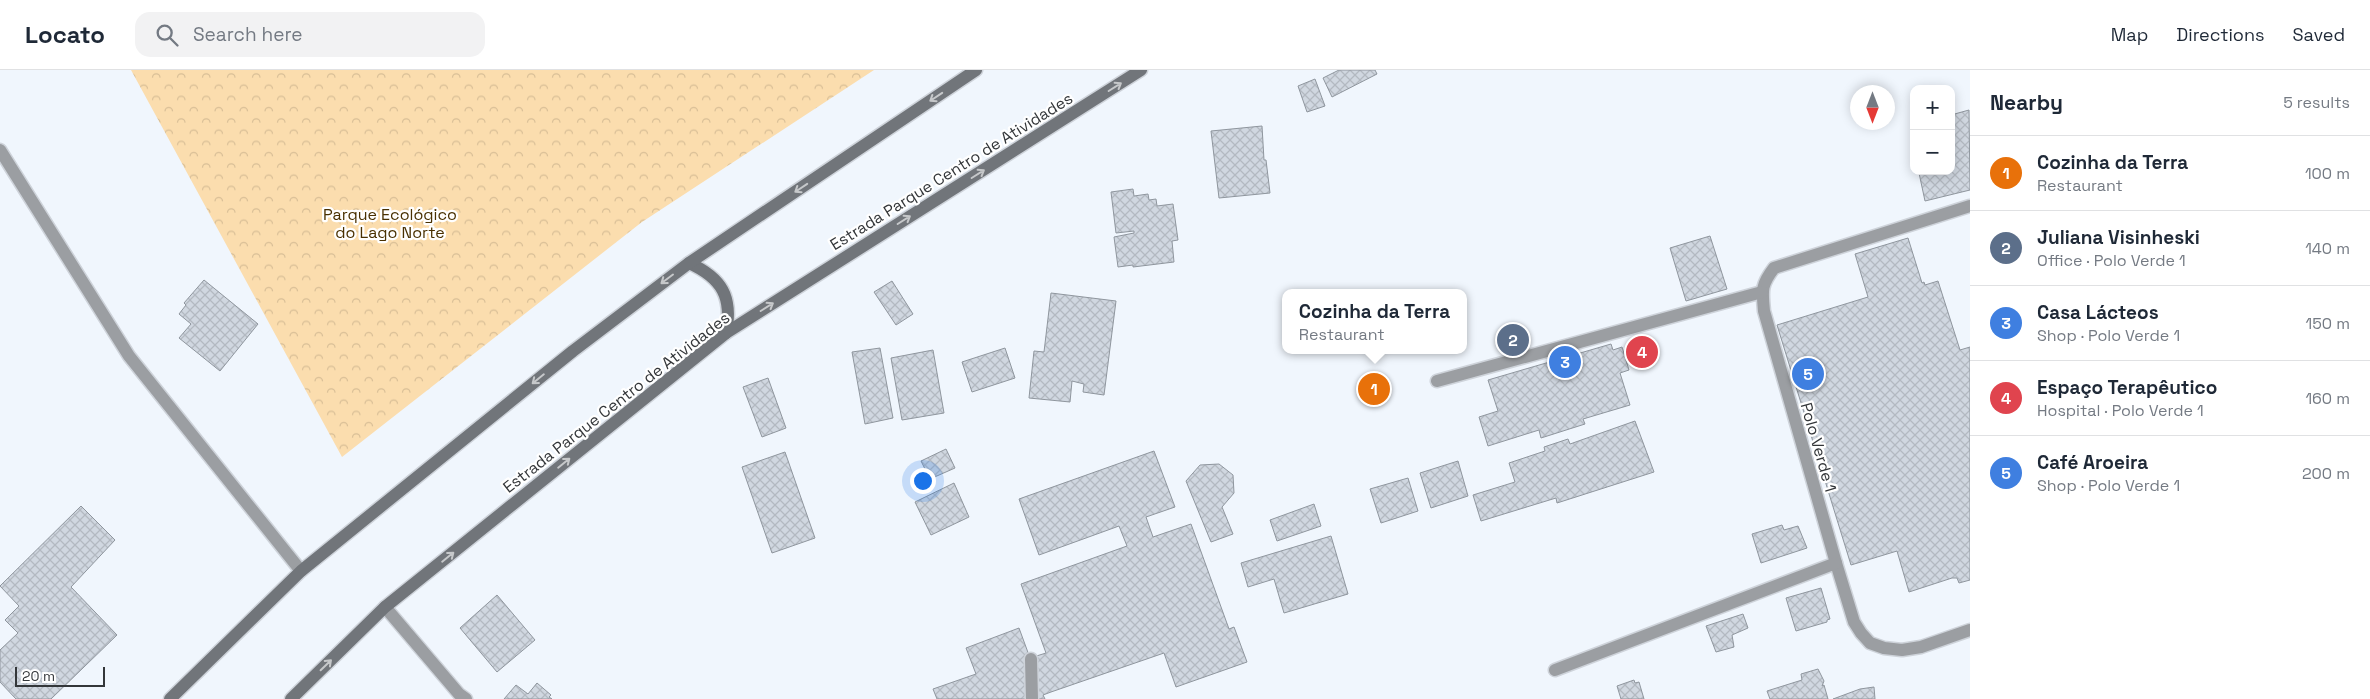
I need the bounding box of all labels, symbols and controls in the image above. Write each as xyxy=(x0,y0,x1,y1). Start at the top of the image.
search box xyxy=(135,12,485,57)
text: Locato xyxy=(25,19,105,50)
icon: search xyxy=(153,21,181,49)
text: Search here xyxy=(193,22,302,47)
text: Map xyxy=(2111,23,2148,46)
text: Directions xyxy=(2176,23,2265,46)
text: Saved xyxy=(2293,23,2345,46)
one-way arrow xyxy=(1107,82,1121,92)
north arrow xyxy=(1850,85,1895,130)
map controls xyxy=(1910,85,1955,175)
button: + xyxy=(1910,85,1955,130)
street label: Estrada Parque Centro de Atividades xyxy=(826,88,1077,255)
text: Nearby xyxy=(1990,89,2063,116)
one-way arrow xyxy=(929,92,943,102)
text: 5 results xyxy=(2283,92,2350,113)
button: − xyxy=(1910,130,1955,175)
text: Cozinha da Terra xyxy=(2037,150,2188,175)
text: 1 xyxy=(2002,163,2010,184)
text: 100 m xyxy=(2305,163,2350,184)
one-way arrow xyxy=(970,168,984,178)
text: Restaurant xyxy=(2037,175,2123,196)
one-way arrow xyxy=(794,182,808,193)
park label: Parque Ecológico do Lago Norte xyxy=(323,204,457,243)
one-way arrow xyxy=(897,215,911,226)
text: Juliana Visinheski xyxy=(2037,225,2200,250)
text: 2 xyxy=(2001,238,2011,259)
text: 140 m xyxy=(2305,238,2350,259)
text: Office · Polo Verde 1 xyxy=(2037,250,2186,271)
one-way arrow xyxy=(661,274,674,285)
popup xyxy=(1282,289,1467,354)
text: Cozinha da Terra xyxy=(1299,299,1450,324)
text: Casa Lácteos xyxy=(2037,300,2159,325)
one-way arrow xyxy=(759,302,773,312)
street label: Estrada Parque Centro de Atividades xyxy=(499,307,734,498)
text: 3 xyxy=(2001,313,2011,334)
text: 150 m xyxy=(2306,313,2350,334)
pin: 2 xyxy=(1497,321,1529,359)
text: Restaurant xyxy=(1299,324,1385,345)
text: Shop · Polo Verde 1 xyxy=(2037,325,2180,346)
pin: 4 xyxy=(1626,333,1658,371)
pin: 3 xyxy=(1549,343,1581,381)
pin: 5 xyxy=(1792,355,1824,393)
pin: 1 xyxy=(1358,370,1390,408)
one-way arrow xyxy=(532,373,545,384)
text: Espaço Terapêutico xyxy=(2037,375,2217,400)
text: 4 xyxy=(2001,388,2011,409)
text: 160 m xyxy=(2305,388,2350,409)
street label: Polo Verde 1 xyxy=(1796,400,1841,494)
text: Hospital · Polo Verde 1 xyxy=(2037,400,2204,421)
text: Café Aroeira xyxy=(2037,450,2148,475)
one-way arrow xyxy=(557,458,570,469)
text: 5 xyxy=(2001,463,2011,484)
text: 200 m xyxy=(2302,463,2350,484)
your location xyxy=(910,468,936,494)
text: Shop · Polo Verde 1 xyxy=(2037,475,2180,496)
one-way arrow xyxy=(441,552,454,563)
one-way arrow xyxy=(320,659,332,671)
scale bar xyxy=(15,664,105,687)
text: 20 m xyxy=(22,667,55,685)

